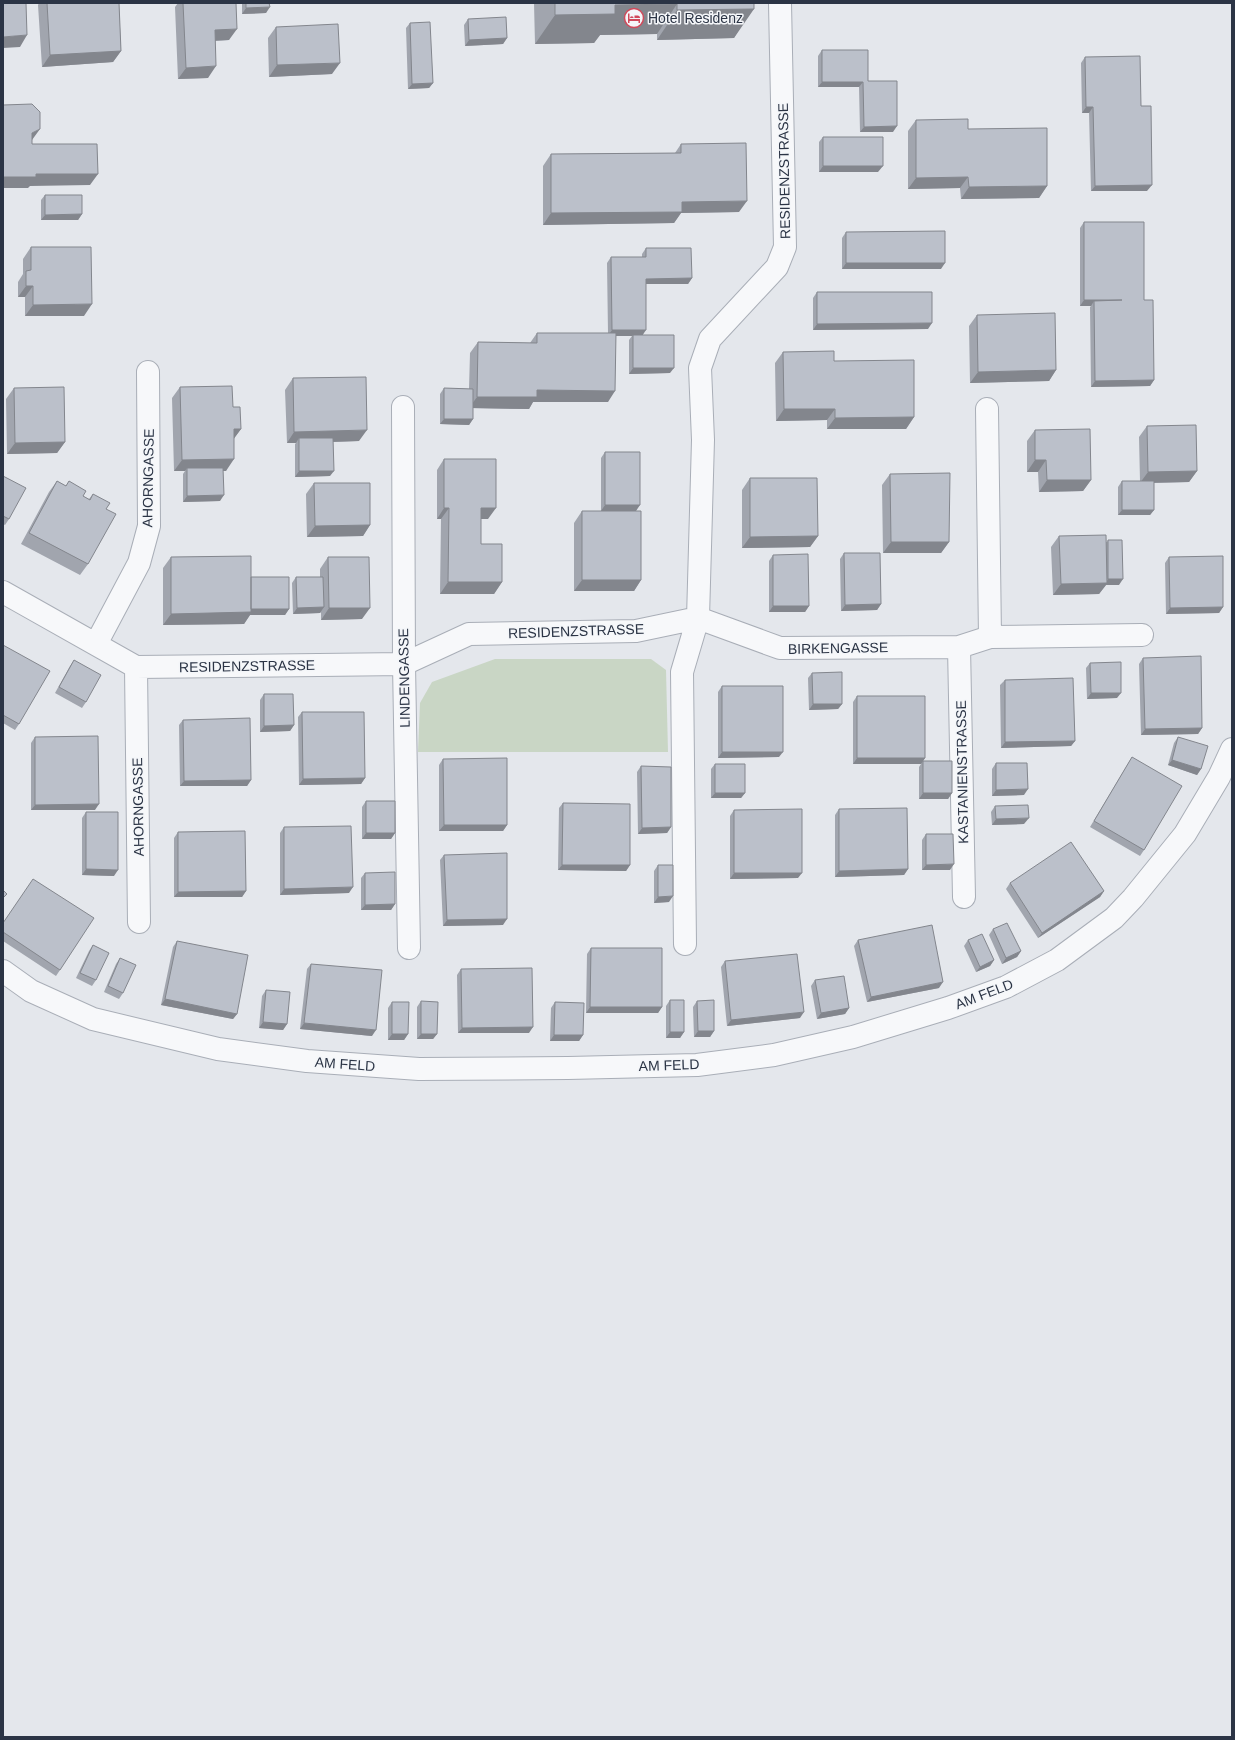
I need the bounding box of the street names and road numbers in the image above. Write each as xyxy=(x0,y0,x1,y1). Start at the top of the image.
street label: RESIDENZSTRASSE xyxy=(775,103,793,239)
street label: AHORNGASSE xyxy=(139,428,157,528)
street label: RESIDENZSTRASSE xyxy=(508,621,644,641)
street label: LINDENGASSE xyxy=(395,628,413,728)
street label: BIRKENGASSE xyxy=(788,639,888,657)
street label: RESIDENZSTRASSE xyxy=(179,657,315,675)
street label: KASTANIENSTRASSE xyxy=(953,700,971,844)
street label: AHORNGASSE xyxy=(129,757,147,857)
street label: AM FELD xyxy=(953,976,1015,1012)
street label: AM FELD xyxy=(314,1054,376,1074)
street label: AM FELD xyxy=(638,1056,700,1074)

